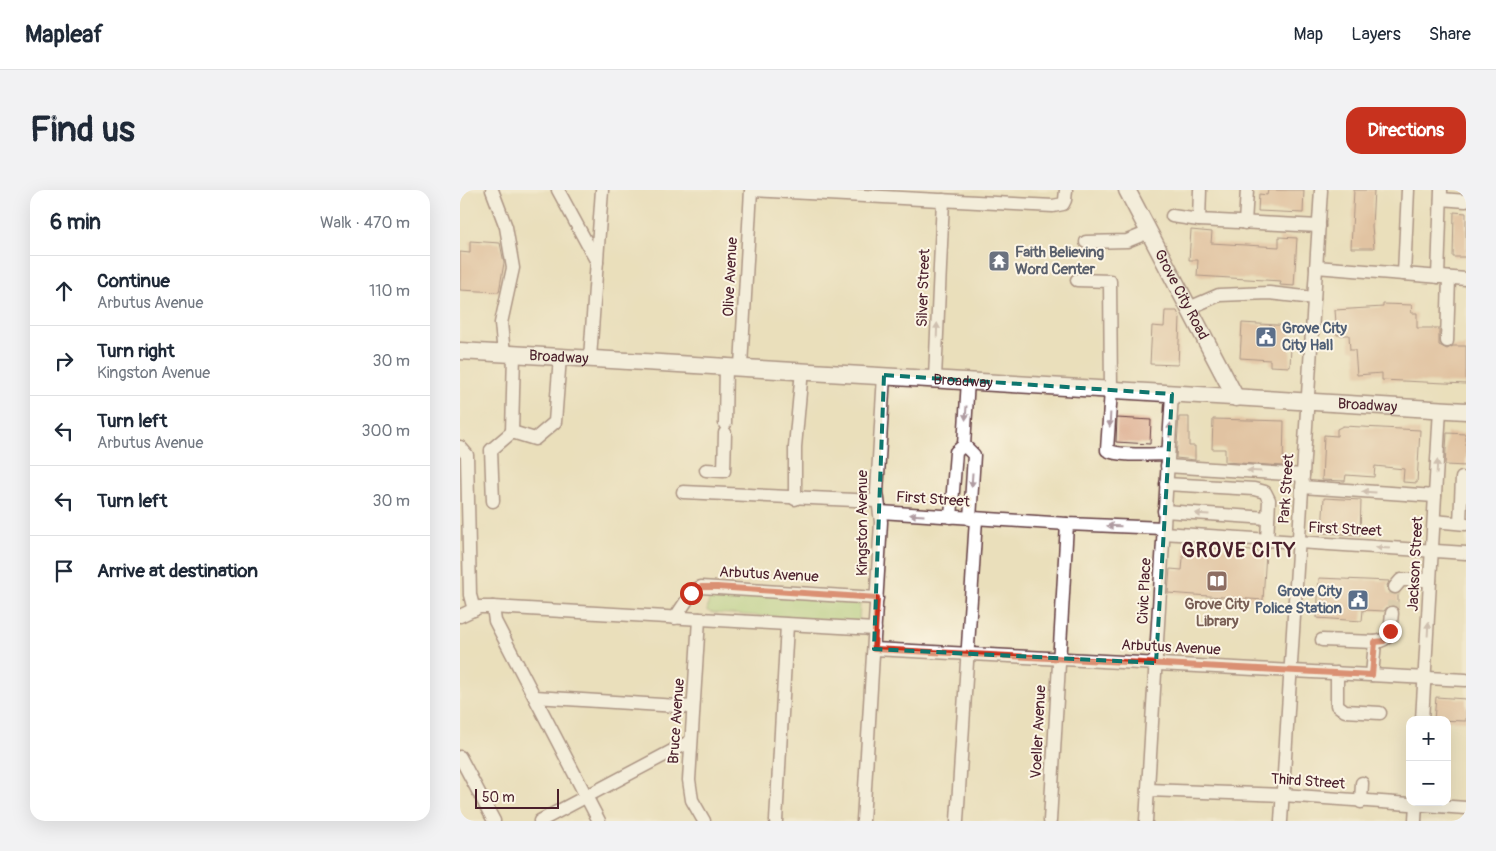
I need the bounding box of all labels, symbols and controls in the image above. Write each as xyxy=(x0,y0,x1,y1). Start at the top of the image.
text: Mapleaf xyxy=(25,20,103,49)
text: Map xyxy=(1294,23,1323,46)
text: Layers xyxy=(1351,23,1401,46)
text: Share xyxy=(1429,23,1471,46)
button: Directions xyxy=(1346,107,1466,154)
text: Find us xyxy=(30,108,135,152)
text: 6 min xyxy=(50,209,101,236)
text: Walk · 470 m xyxy=(320,213,410,233)
street label: Olive Avenue xyxy=(719,236,742,317)
place label: Faith Believing Word Center xyxy=(1015,243,1104,279)
street label: Grove City Road xyxy=(1150,246,1213,343)
street label: Silver Street xyxy=(913,248,934,328)
temple icon: Faith Believing Word Center xyxy=(987,249,1011,273)
text: Continue xyxy=(97,269,170,293)
icon: ahead xyxy=(50,277,78,305)
text: 110 m xyxy=(369,281,410,301)
text: Arbutus Avenue xyxy=(97,293,203,313)
place label: Grove City City Hall xyxy=(1282,319,1347,355)
one-way arrow xyxy=(934,321,942,337)
public building icon: Grove City City Hall xyxy=(1254,325,1278,349)
text: Turn right xyxy=(97,339,175,363)
street label: Broadway xyxy=(529,346,590,369)
icon: right xyxy=(50,347,78,375)
text: 30 m xyxy=(372,351,410,371)
text: Kingston Avenue xyxy=(97,363,210,383)
street label: Broadway xyxy=(933,370,994,393)
street label: Broadway xyxy=(1337,394,1398,417)
one-way arrow xyxy=(961,405,969,421)
text: Turn left xyxy=(97,409,167,433)
one-way arrow xyxy=(1105,412,1113,428)
icon: left xyxy=(50,417,78,445)
text: 300 m xyxy=(362,421,410,441)
one-way arrow xyxy=(1166,422,1174,438)
text: Arbutus Avenue xyxy=(97,433,203,453)
street label: Park Street xyxy=(1275,452,1298,525)
one-way arrow xyxy=(1433,459,1441,475)
one-way arrow xyxy=(1246,466,1262,474)
street label: Kingston Avenue xyxy=(853,469,872,576)
one-way arrow xyxy=(968,472,976,488)
icon: left xyxy=(50,487,78,515)
street label: First Street xyxy=(896,487,971,512)
one-way arrow xyxy=(1361,487,1377,495)
text: Turn left xyxy=(97,489,167,513)
text: 30 m xyxy=(372,491,410,511)
one-way arrow xyxy=(1194,509,1210,517)
one-way arrow xyxy=(909,510,925,518)
street label: Jackson Street xyxy=(1404,515,1428,612)
street label: First Street xyxy=(1308,518,1383,541)
one-way arrow xyxy=(1106,522,1122,530)
district label: GROVE CITY xyxy=(1182,538,1296,563)
one-way arrow xyxy=(1375,544,1391,552)
icon: arrive xyxy=(50,557,78,585)
street label: Civic Place xyxy=(1133,557,1156,625)
text: Arrive at destination xyxy=(97,559,258,583)
street label: Arbutus Avenue xyxy=(719,562,820,587)
library icon: Grove City Library xyxy=(1205,569,1229,593)
route start xyxy=(680,582,703,605)
place label: Grove City Police Station xyxy=(1255,582,1343,618)
public building icon: Grove City Police Station xyxy=(1346,588,1370,612)
place label: Grove City Library xyxy=(1185,595,1250,631)
route end xyxy=(1379,620,1402,643)
one-way arrow xyxy=(1424,621,1432,637)
street label: Arbutus Avenue xyxy=(1121,635,1222,660)
street label: Bruce Avenue xyxy=(664,677,689,764)
street label: Voeller Avenue xyxy=(1027,684,1050,779)
map controls xyxy=(1406,716,1451,806)
button: + xyxy=(1406,716,1451,761)
button: − xyxy=(1406,761,1451,806)
street label: Third Street xyxy=(1270,769,1347,794)
scale bar xyxy=(475,786,559,809)
text: 50 m xyxy=(482,789,515,806)

